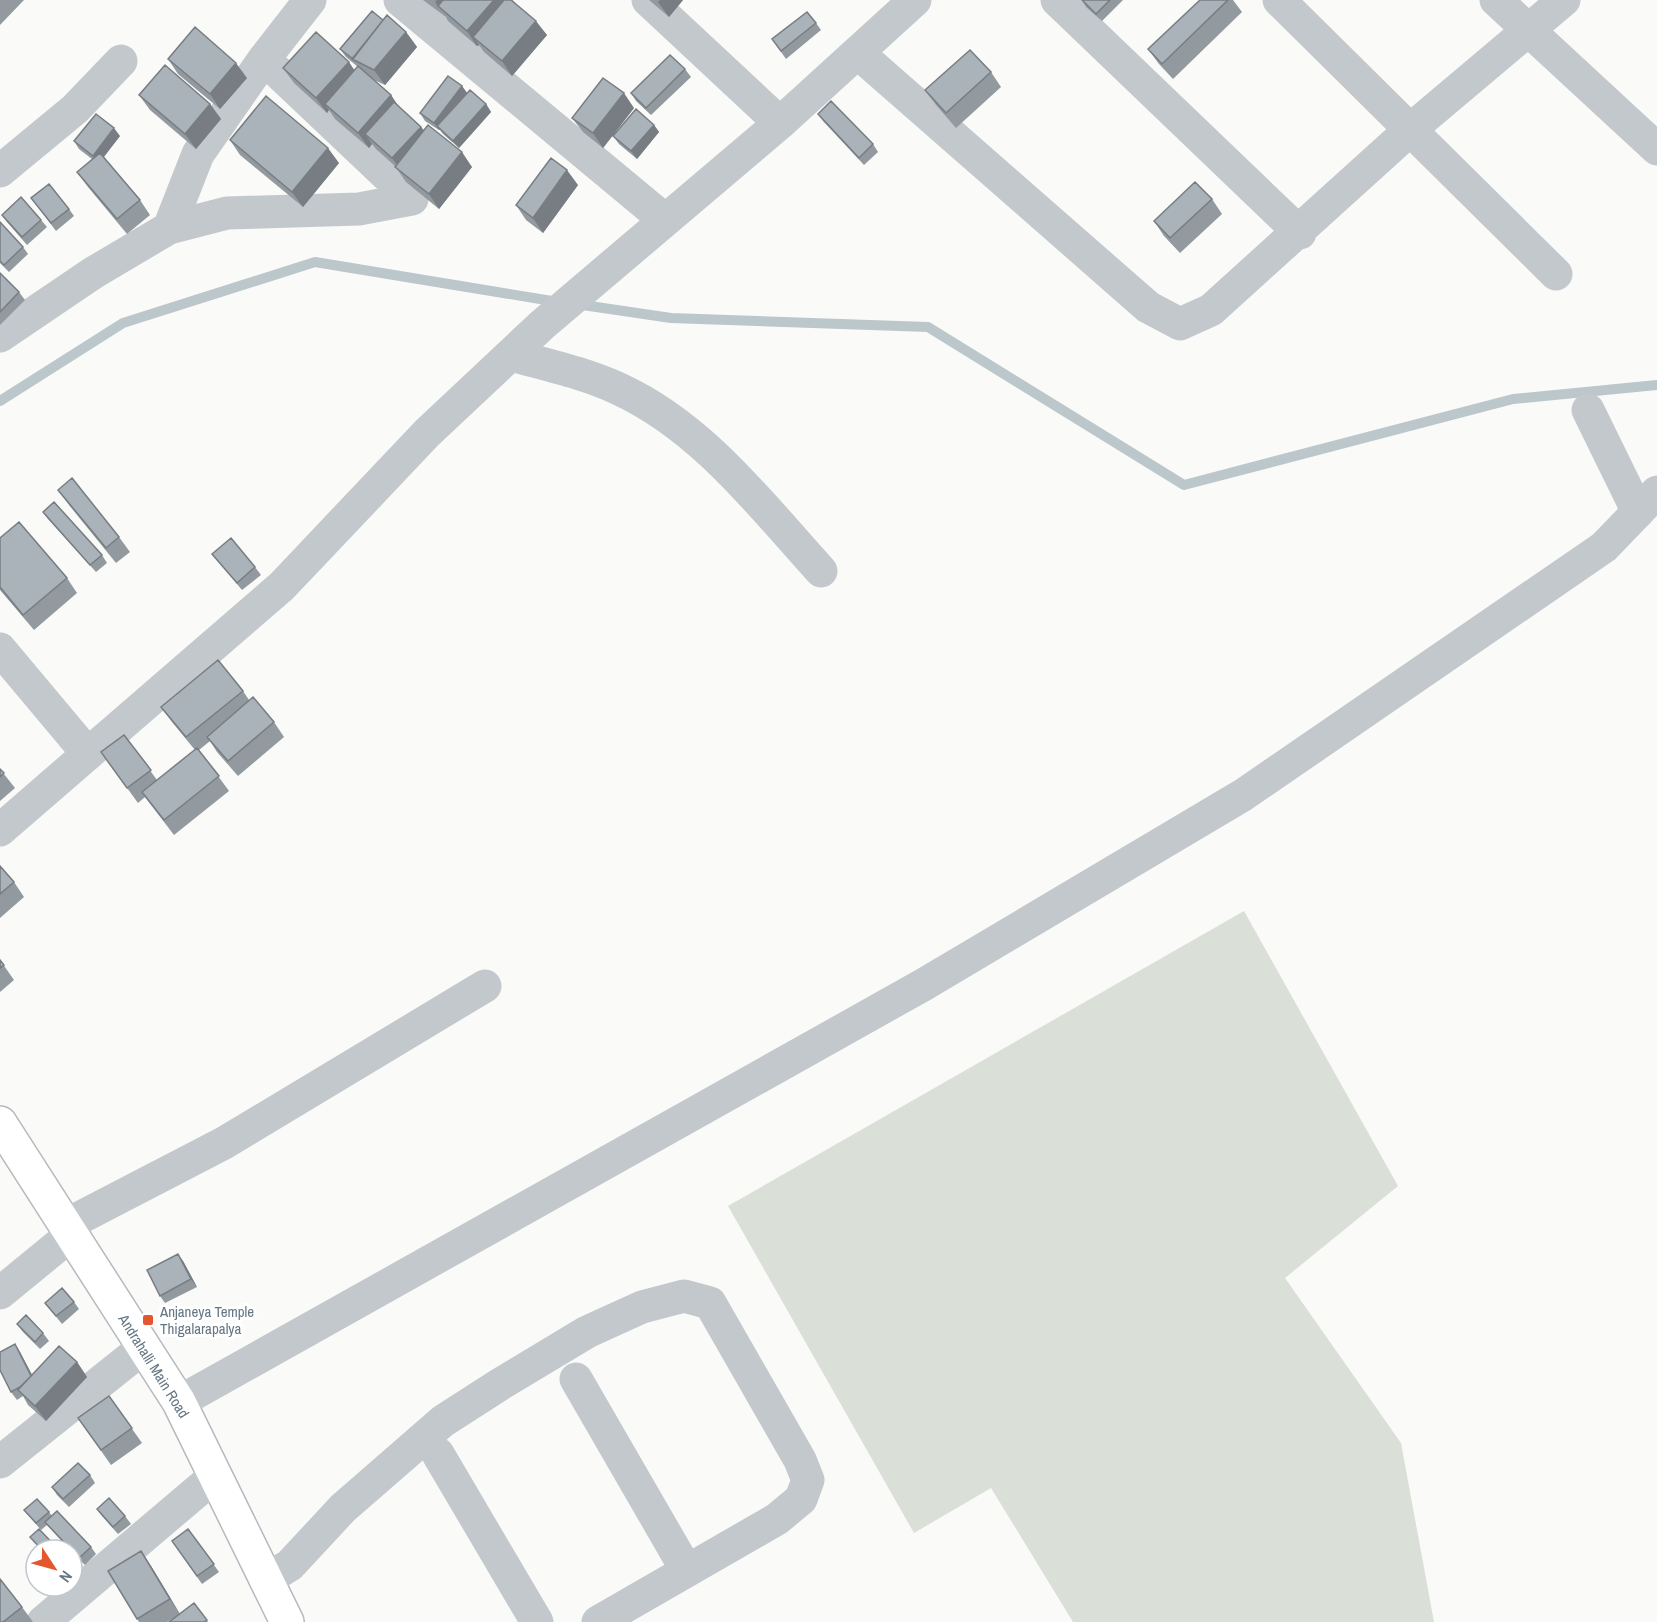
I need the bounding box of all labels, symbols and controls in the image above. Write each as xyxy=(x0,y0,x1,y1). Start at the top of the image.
place label: Anjaneya Temple Thigalarapalya xyxy=(159,1301,254,1339)
street label: Andrahalli Main Road xyxy=(113,1309,194,1422)
marker: Anjaneya Temple Thigalarapalya xyxy=(141,1313,155,1327)
north arrow xyxy=(24,1538,84,1598)
text: N xyxy=(54,1567,78,1587)

